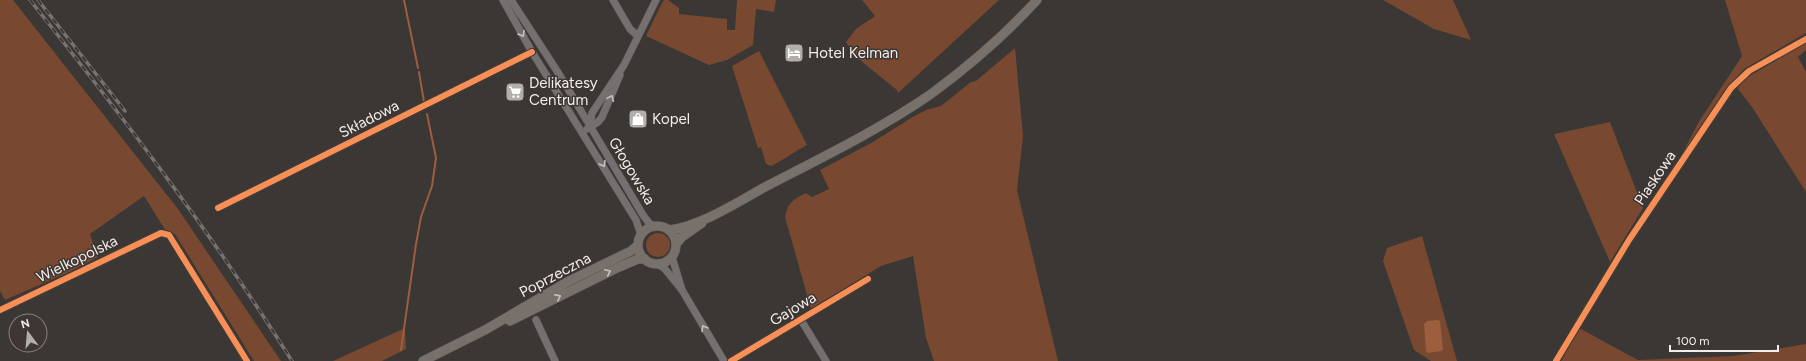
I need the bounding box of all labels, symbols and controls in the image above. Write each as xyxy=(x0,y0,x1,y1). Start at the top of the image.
one-way arrow xyxy=(517,30,525,37)
hotel icon: Hotel Kelman xyxy=(783,42,805,64)
place label: Hotel Kelman xyxy=(808,44,898,62)
place label: Delikatesy Centrum xyxy=(529,74,598,109)
supermarket icon: Delikatesy Centrum xyxy=(504,81,526,103)
one-way arrow xyxy=(606,95,614,103)
street label: Składowa xyxy=(336,96,402,142)
shop icon: Kopel xyxy=(627,108,649,130)
place label: Kopel xyxy=(652,110,690,128)
street label: Głogowska xyxy=(605,134,659,208)
street label: Piaskowa xyxy=(1630,147,1680,209)
one-way arrow xyxy=(598,160,605,167)
street label: Wielkopolska xyxy=(34,232,120,286)
street label: Poprzeczna xyxy=(516,249,594,301)
one-way arrow xyxy=(604,269,612,277)
street label: Gajowa xyxy=(767,288,819,330)
one-way arrow xyxy=(554,294,562,302)
north arrow xyxy=(8,313,48,353)
text: N xyxy=(19,316,31,331)
one-way arrow xyxy=(702,325,709,332)
scale bar xyxy=(1670,327,1778,353)
text: 100 m xyxy=(1676,334,1710,348)

